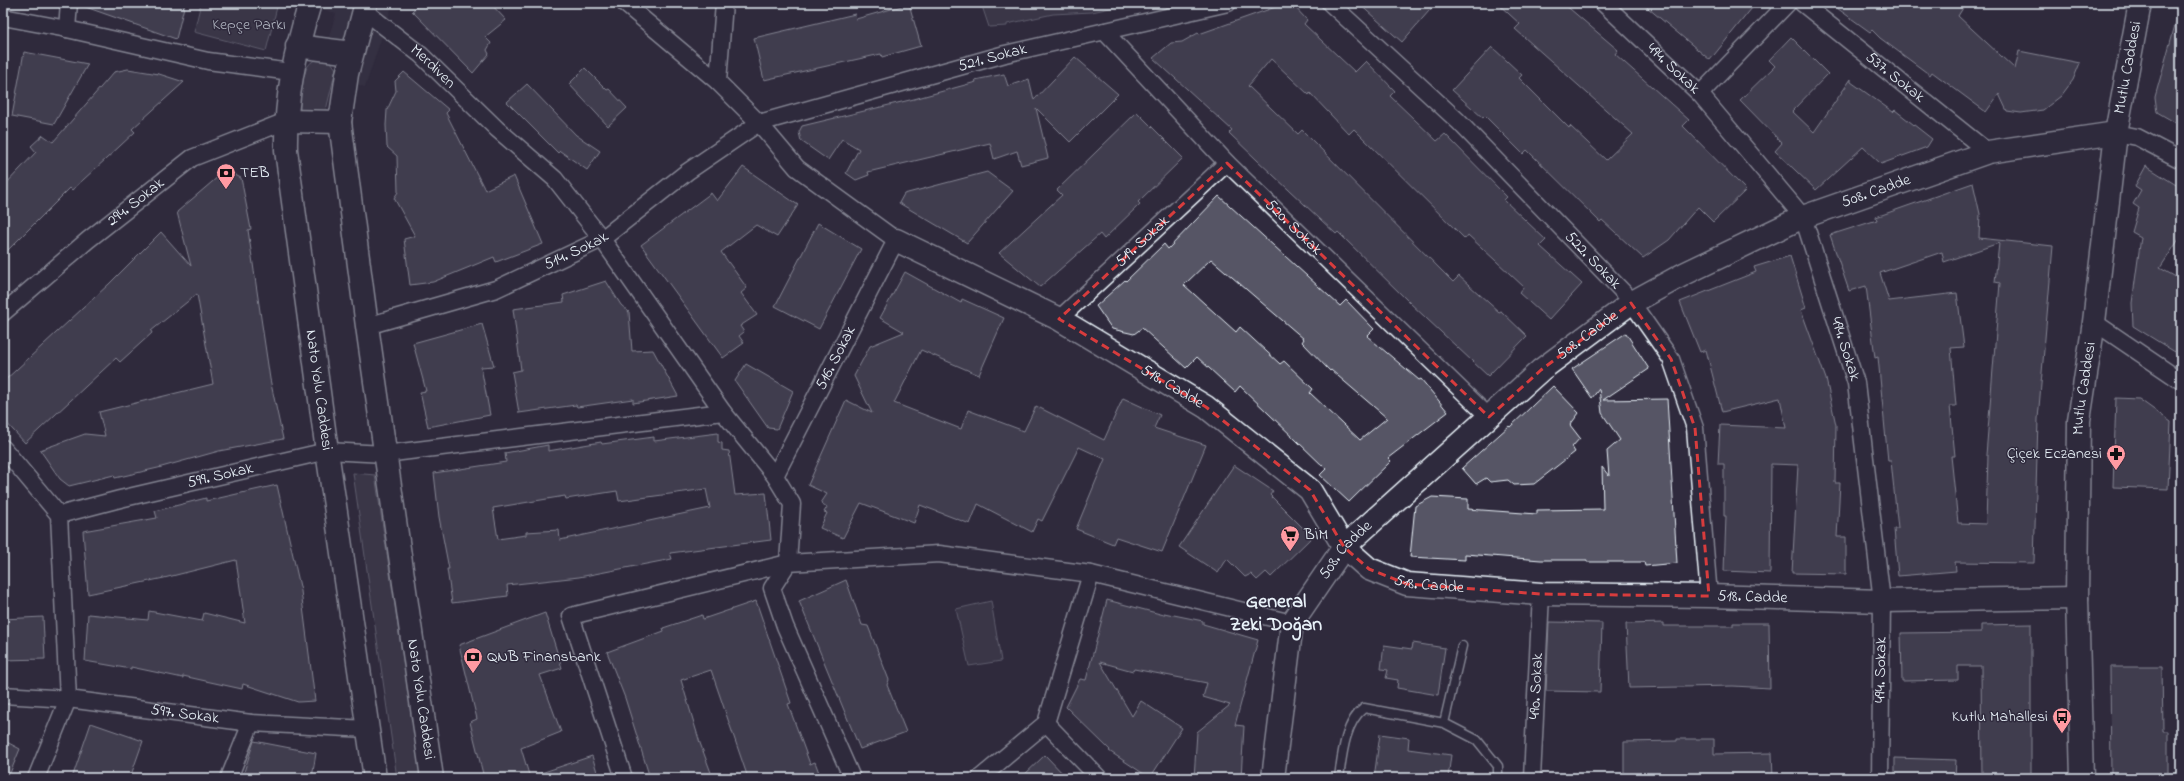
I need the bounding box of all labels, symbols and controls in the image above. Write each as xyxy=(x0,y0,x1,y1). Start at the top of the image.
park label: Kepçe Parkı xyxy=(212,13,286,37)
street label: Mutlu Caddesi xyxy=(2108,19,2148,116)
street label: 521. Sokak xyxy=(955,37,1030,79)
street label: 494. Sokak xyxy=(1641,37,1706,101)
street label: Merdiven xyxy=(405,39,461,95)
street label: 537. Sokak xyxy=(1860,46,1931,109)
place label: TEB xyxy=(240,161,270,185)
bank icon: TEB xyxy=(215,162,237,190)
street label: 508. Cadde xyxy=(1838,168,1915,215)
street label: 294. Sokak xyxy=(102,171,171,233)
street label: 520. Sokak xyxy=(1259,194,1328,262)
street label: 519. Sokak xyxy=(1110,209,1176,273)
street label: 514. Sokak xyxy=(540,225,615,277)
street label: 522. Sokak xyxy=(1559,226,1627,296)
street label: 508. Cadde xyxy=(1551,304,1624,367)
street label: 494. Sokak xyxy=(1824,314,1867,385)
street label: 516. Sokak xyxy=(810,321,863,394)
street label: Nato Yolu Caddesi xyxy=(299,328,339,452)
street label: Mutlu Caddesi xyxy=(2067,340,2103,435)
street label: 518. Cadde xyxy=(1136,358,1209,415)
place label: Çiçek Eczanesi xyxy=(2007,442,2102,466)
pharmacy icon: Çiçek Eczanesi xyxy=(2105,443,2127,471)
street label: 599. Sokak xyxy=(185,456,257,495)
street label: 508. Cadde xyxy=(1313,514,1378,585)
place label: BİM xyxy=(1303,523,1328,547)
supermarket icon: BİM xyxy=(1279,524,1301,552)
street label: 518. Cadde xyxy=(1390,568,1466,600)
street label: 518. Cadde xyxy=(1717,584,1789,610)
district label: General Zeki Doğan xyxy=(1230,588,1322,641)
street label: 494. Sokak xyxy=(1868,636,1894,703)
street label: Nato Yolu Caddesi xyxy=(400,638,441,761)
place label: QNB Finansbank xyxy=(487,645,602,669)
bank icon: QNB Finansbank xyxy=(462,646,484,674)
street label: 490. Sokak xyxy=(1523,651,1550,720)
street label: 597. Sokak xyxy=(149,698,221,731)
place label: Kutlu Mahallesi xyxy=(1952,705,2048,729)
bus stop icon: Kutlu Mahallesi xyxy=(2051,706,2073,734)

